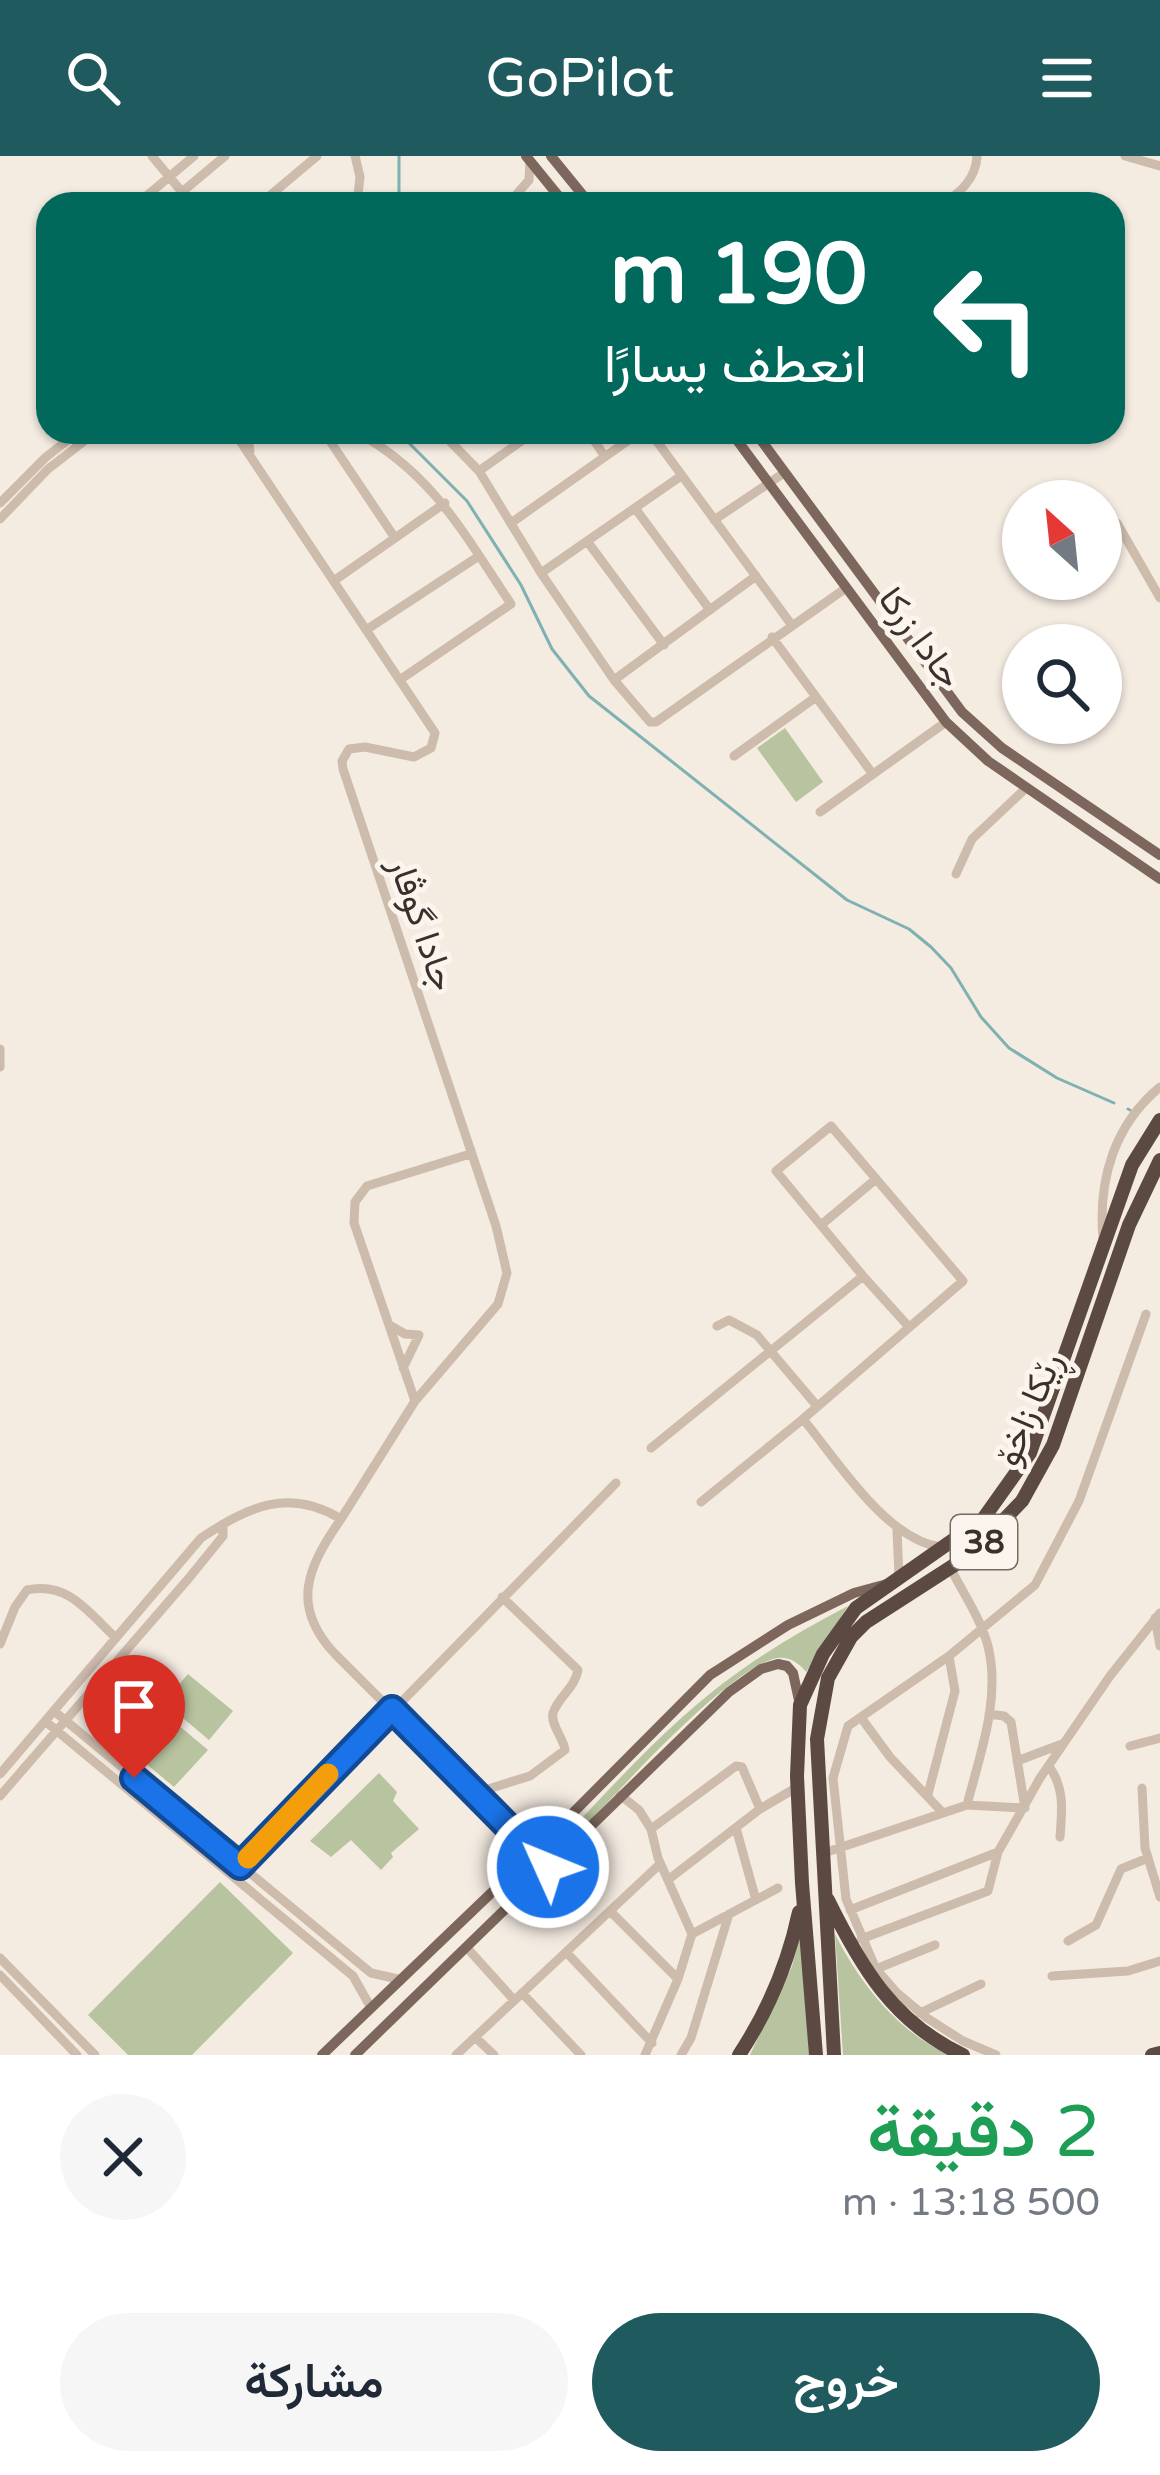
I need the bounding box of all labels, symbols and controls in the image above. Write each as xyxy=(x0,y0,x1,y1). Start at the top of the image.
icon: search xyxy=(60,45,126,111)
icon: menu xyxy=(1034,45,1100,111)
text: GoPilot xyxy=(486,46,674,111)
text: 190 m xyxy=(610,225,867,326)
icon: left xyxy=(909,240,1065,396)
text: انعطف يسارًا xyxy=(604,332,867,397)
north arrow xyxy=(1002,480,1122,600)
map controls xyxy=(1002,480,1122,744)
street label: جادا زرکا xyxy=(869,579,971,697)
button: search xyxy=(1002,624,1122,744)
street label: جادا گوڤار xyxy=(379,850,465,997)
street label: ڕێکا زاخۆ xyxy=(986,1346,1078,1475)
road number: 38 xyxy=(951,1515,1017,1569)
pin xyxy=(83,1655,185,1778)
icon: arrive xyxy=(101,1673,167,1739)
position arrow xyxy=(485,1804,611,1930)
text: 2 دقيقة xyxy=(867,2090,1100,2177)
button: close xyxy=(60,2094,186,2220)
text: 500 m · 13:18 xyxy=(842,2179,1100,2226)
button: مشاركة xyxy=(60,2313,568,2451)
button: خروج xyxy=(592,2313,1100,2451)

